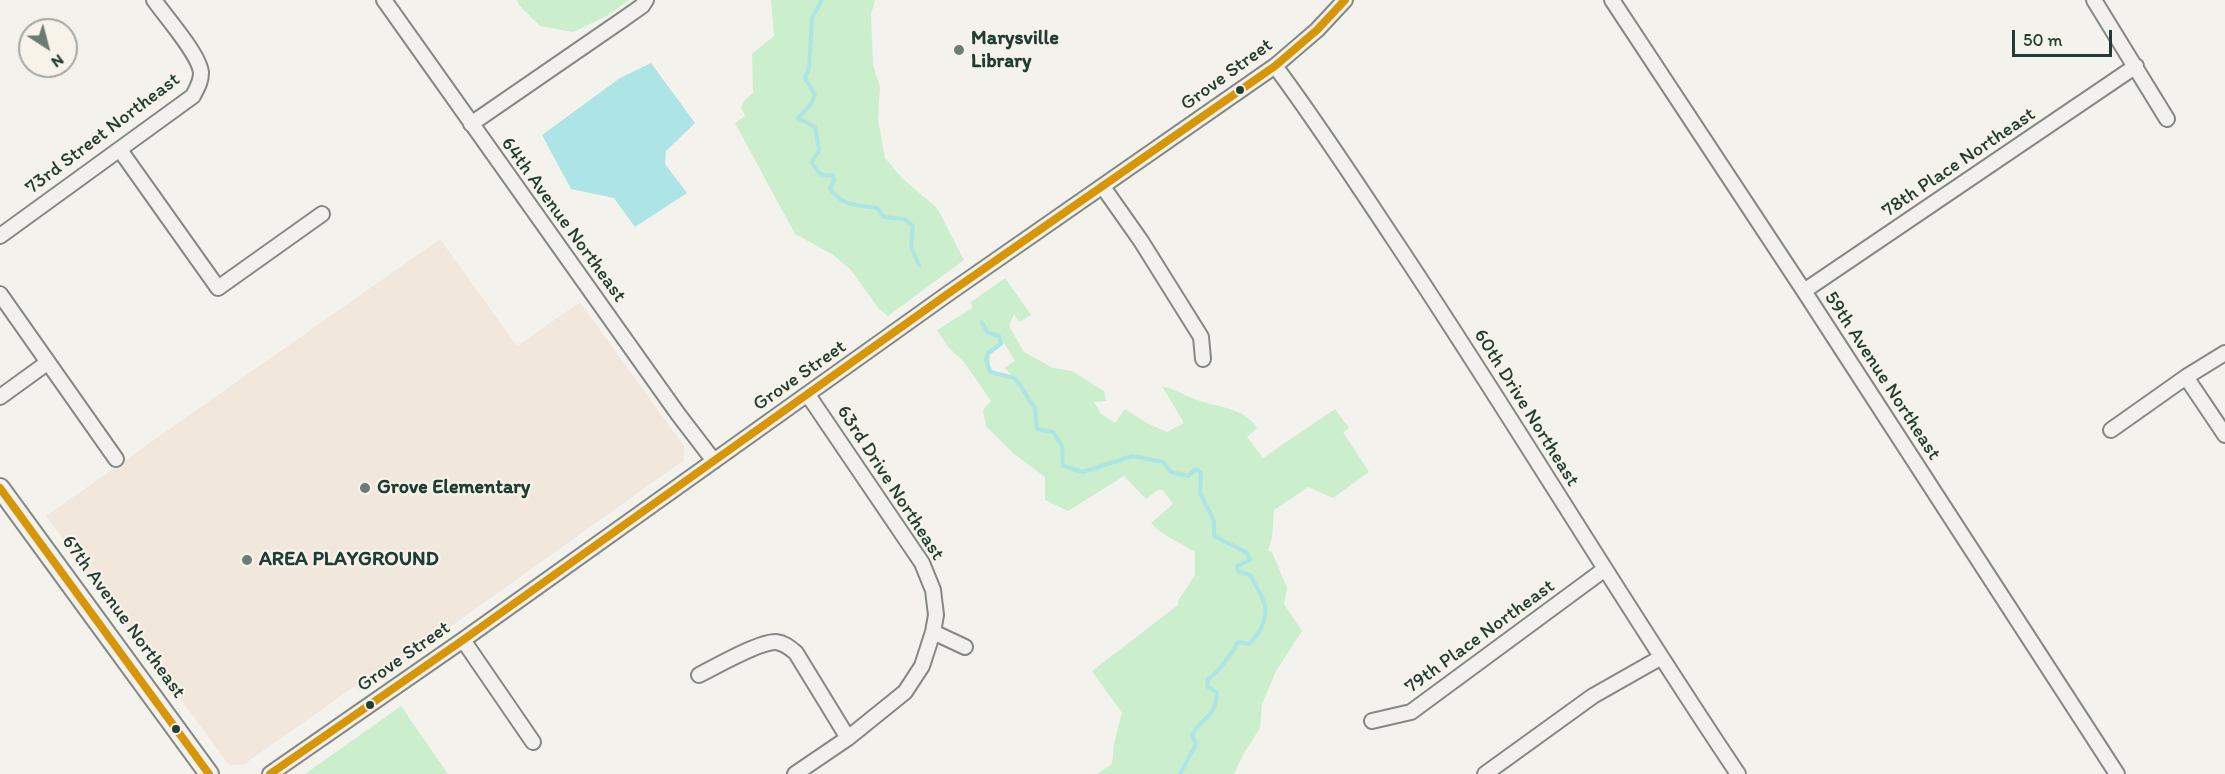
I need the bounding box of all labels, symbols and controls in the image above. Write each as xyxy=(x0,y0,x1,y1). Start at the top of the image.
north arrow xyxy=(18,18,78,78)
scale bar xyxy=(2015,18,2116,56)
place label: Marysville Library xyxy=(971,27,1059,74)
text: 50 m xyxy=(2023,29,2063,51)
street label: Grove Street xyxy=(1176,34,1278,116)
marker: Marysville Library xyxy=(952,43,966,57)
text: N xyxy=(48,50,68,72)
street label: 73rd Street Northeast xyxy=(21,68,185,200)
unlabelled marker xyxy=(1234,84,1246,96)
street label: 78th Place Northeast xyxy=(1878,103,2040,223)
street label: 64th Avenue Northeast xyxy=(495,133,631,307)
street label: 59th Avenue Northeast xyxy=(1818,287,1946,465)
street label: 60th Drive Northeast xyxy=(1468,325,1584,491)
street label: Grove Street xyxy=(749,335,851,417)
street label: 63rd Drive Northeast xyxy=(831,401,949,565)
place label: Grove Elementary xyxy=(377,476,530,500)
marker: Grove Elementary xyxy=(358,481,372,495)
street label: 67th Avenue Northeast xyxy=(56,531,190,703)
place label: AREA PLAYGROUND xyxy=(259,548,439,572)
marker: AREA PLAYGROUND xyxy=(240,553,254,567)
street label: 79th Place Northeast xyxy=(1400,575,1560,699)
street label: Grove Street xyxy=(353,616,455,698)
unlabelled marker xyxy=(364,699,376,711)
unlabelled marker xyxy=(170,723,182,735)

